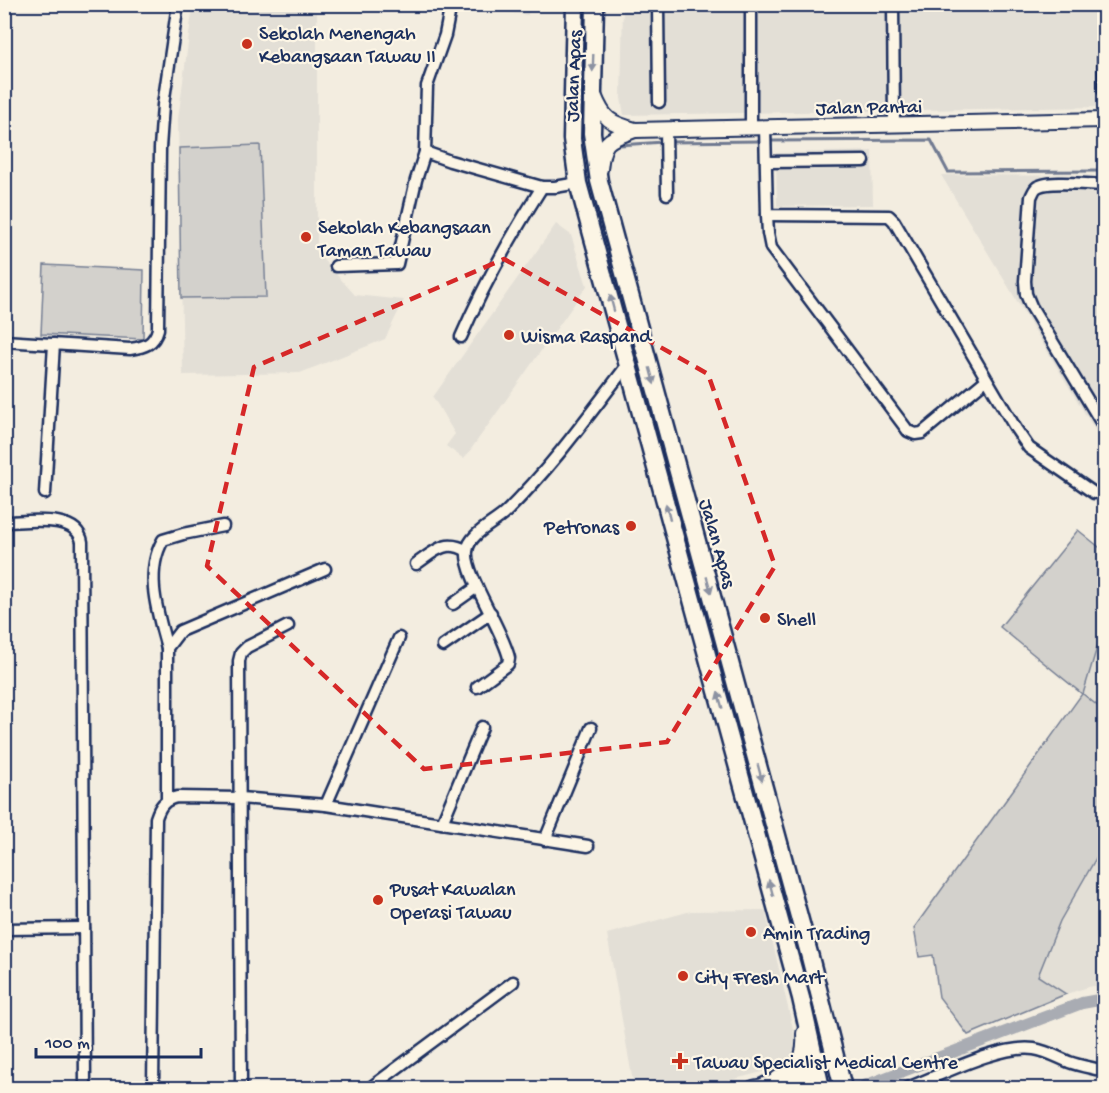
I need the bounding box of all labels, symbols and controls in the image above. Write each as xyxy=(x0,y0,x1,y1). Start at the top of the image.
place label: Sekolah Menengah Kebangsaan Tawau II xyxy=(259,24,436,70)
street label: Jalan Apas xyxy=(562,29,589,122)
marker: Sekolah Menengah Kebangsaan Tawau II xyxy=(240,37,254,51)
one-way arrow xyxy=(589,53,598,72)
street label: Jalan Pantai xyxy=(816,97,923,122)
place label: Sekolah Kebangsaan Taman Tawau xyxy=(317,218,491,264)
marker: Sekolah Kebangsaan Taman Tawau xyxy=(299,230,313,244)
one-way arrow xyxy=(607,294,616,312)
place label: Wisma Raspand xyxy=(521,327,653,350)
marker: Wisma Raspand xyxy=(502,328,516,342)
one-way arrow xyxy=(648,368,657,386)
street label: Jalan Apas xyxy=(692,497,739,592)
one-way arrow xyxy=(662,502,672,521)
place label: Petronas xyxy=(543,518,620,541)
marker: Petronas xyxy=(624,519,638,533)
one-way arrow xyxy=(705,576,714,594)
place label: Shell xyxy=(777,610,816,633)
marker: Shell xyxy=(758,611,772,625)
one-way arrow xyxy=(715,690,724,708)
one-way arrow xyxy=(756,764,766,782)
one-way arrow xyxy=(766,879,775,897)
place label: Pusat Kawalan Operasi Tawau xyxy=(389,880,516,926)
marker: Pusat Kawalan Operasi Tawau xyxy=(371,893,385,907)
place label: Amin Trading xyxy=(763,924,870,947)
marker: Amin Trading xyxy=(744,925,758,939)
place label: City Fresh Mart xyxy=(695,968,825,991)
marker: City Fresh Mart xyxy=(676,969,690,983)
scale bar xyxy=(36,1021,201,1059)
text: 100 m xyxy=(44,1034,90,1055)
marker: Tawau Specialist Medical Centre xyxy=(671,1052,689,1070)
place label: Tawau Specialist Medical Centre xyxy=(693,1053,958,1076)

